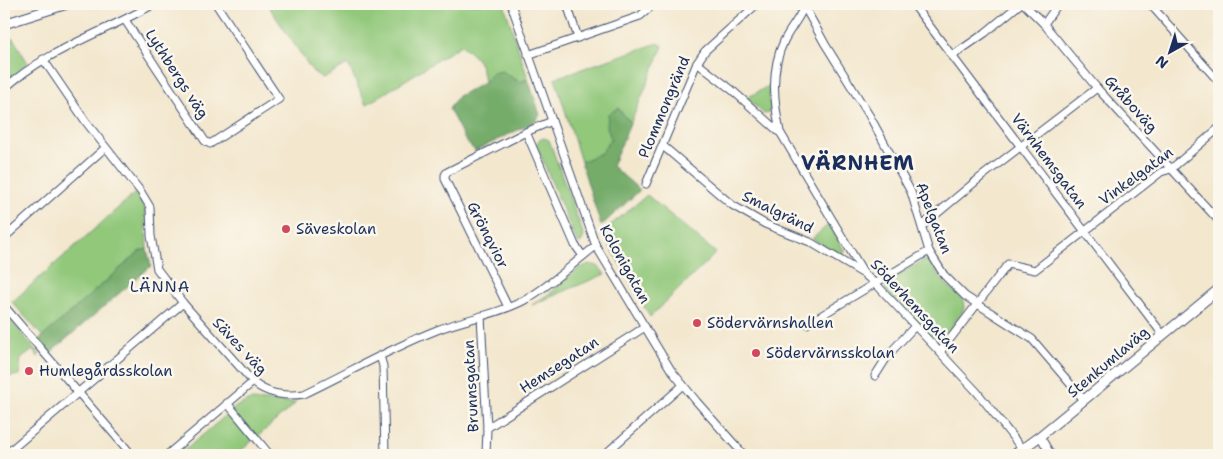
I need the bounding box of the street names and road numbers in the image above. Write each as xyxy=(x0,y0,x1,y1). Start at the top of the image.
street label: Lythbergs väg xyxy=(141,25,213,123)
street label: Plommongränd xyxy=(633,52,695,161)
street label: Gråboväg xyxy=(1100,71,1162,137)
street label: Värnhemsgatan xyxy=(1006,109,1092,213)
street label: Vinkelgatan xyxy=(1095,142,1177,210)
street label: Apelgatan xyxy=(911,179,957,257)
street label: Smalgränd xyxy=(739,186,818,238)
street label: Grönqvior xyxy=(463,198,513,272)
street label: Kolonigatan xyxy=(595,221,655,307)
street label: Söderhemsgatan xyxy=(866,255,964,357)
street label: Säves väg xyxy=(208,313,272,379)
street label: Stenkumlaväg xyxy=(1063,322,1153,402)
street label: Hemsegatan xyxy=(516,332,602,398)
street label: Brunnsgatan xyxy=(459,339,483,433)

